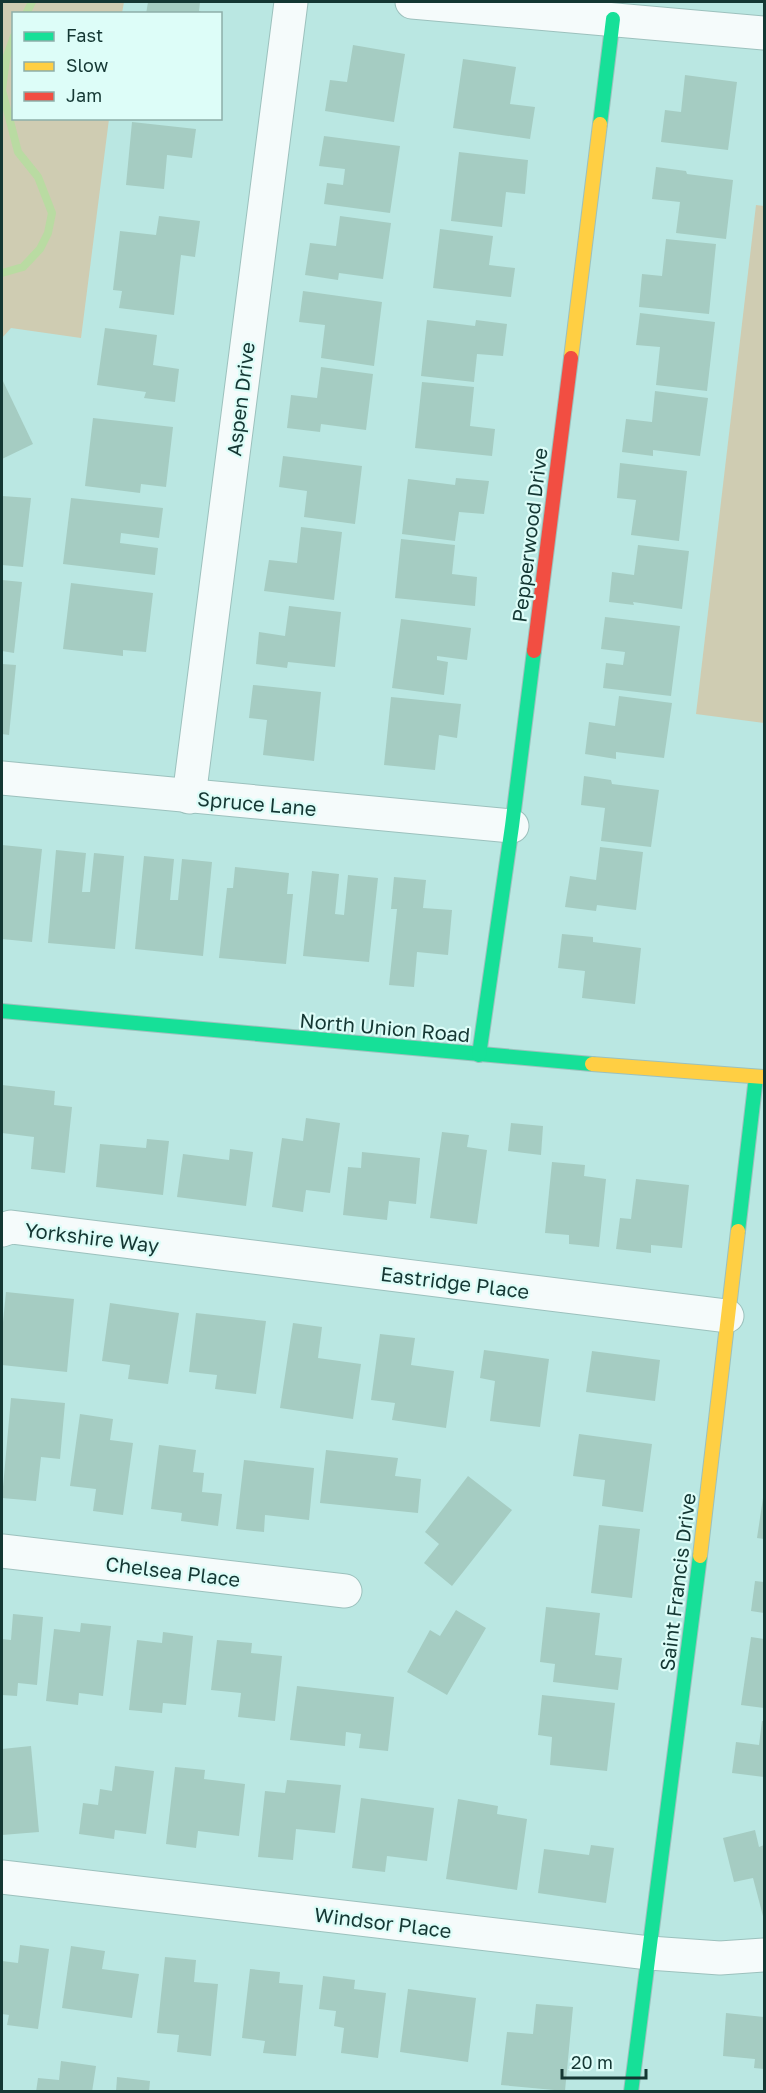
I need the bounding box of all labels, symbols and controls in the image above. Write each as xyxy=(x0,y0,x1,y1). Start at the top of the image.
legend xyxy=(12,12,222,120)
text: Fast xyxy=(66,24,103,46)
text: Slow xyxy=(66,54,109,76)
text: Jam xyxy=(66,84,102,106)
street label: Aspen Drive xyxy=(221,341,259,457)
street label: Pepperwood Drive xyxy=(506,446,552,624)
street label: Spruce Lane xyxy=(197,786,317,820)
street label: North Union Road xyxy=(299,1008,471,1046)
street label: Yorkshire Way xyxy=(23,1217,161,1257)
street label: Eastridge Place xyxy=(379,1261,531,1303)
street label: Saint Francis Drive xyxy=(654,1492,700,1672)
street label: Chelsea Place xyxy=(104,1551,242,1591)
street label: Windsor Place xyxy=(313,1902,453,1942)
scale bar xyxy=(562,2042,646,2080)
text: 20 m xyxy=(571,2051,613,2073)

